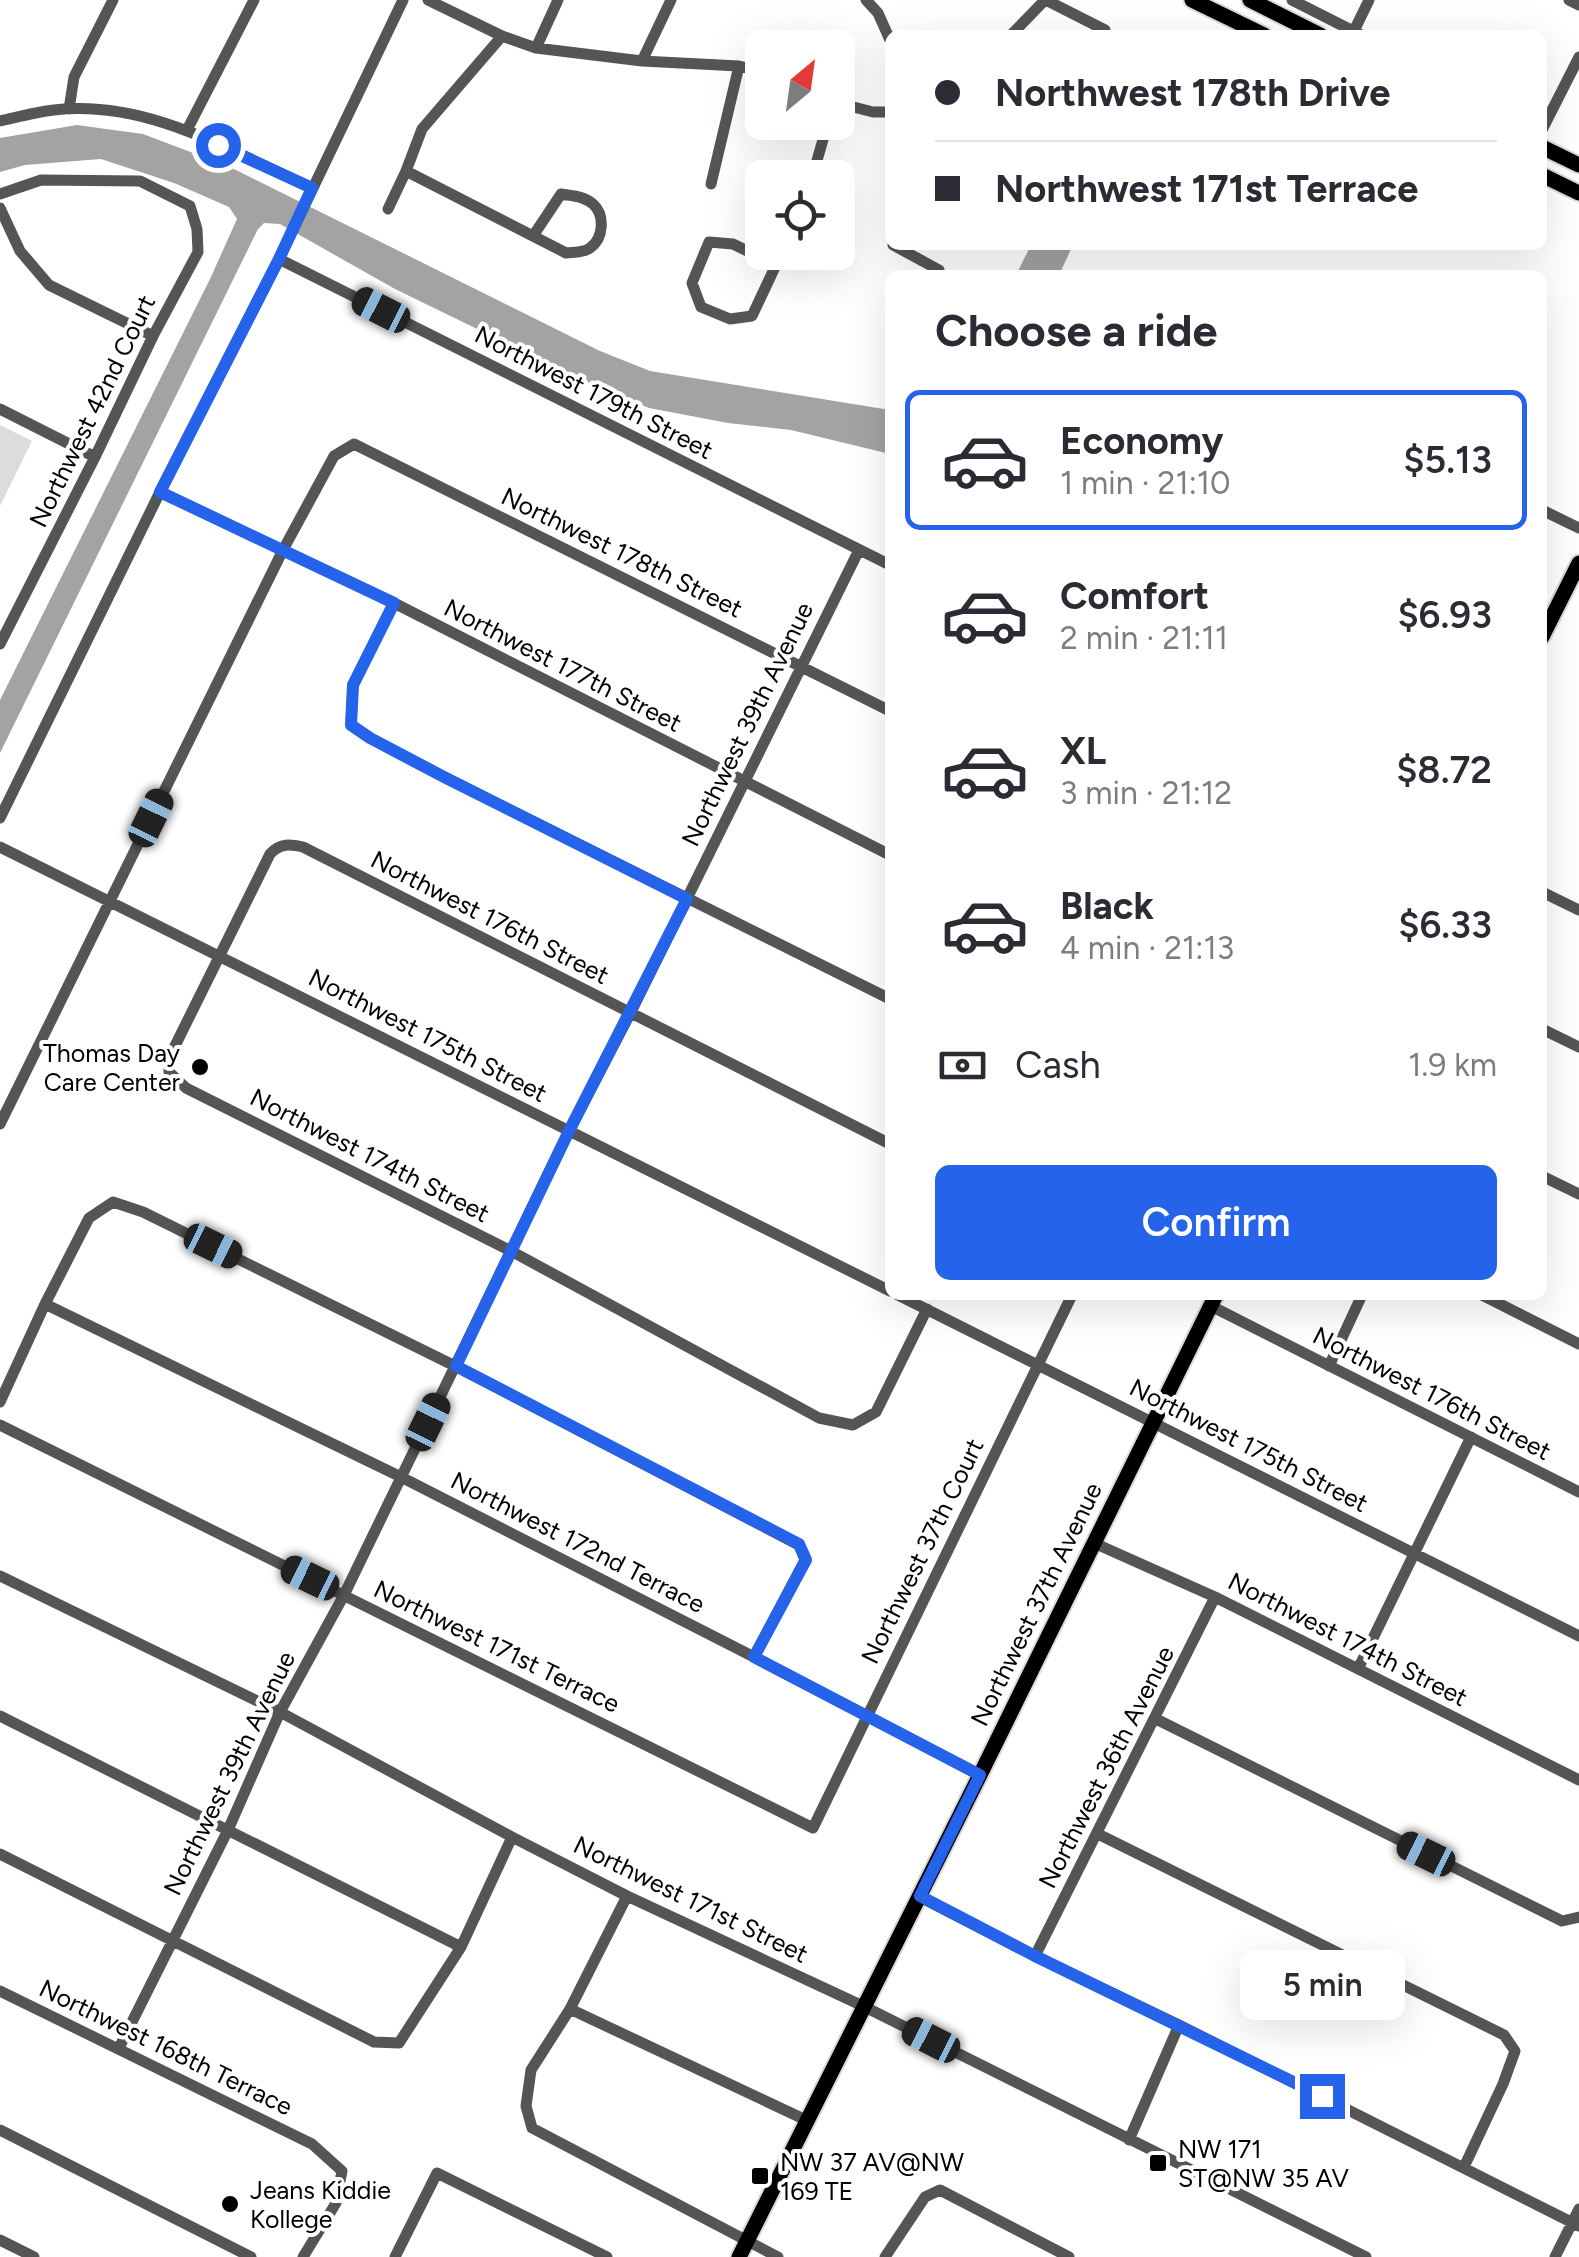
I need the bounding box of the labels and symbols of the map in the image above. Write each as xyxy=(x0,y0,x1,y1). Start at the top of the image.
north arrow xyxy=(745,30,855,140)
route start xyxy=(196,123,241,168)
car xyxy=(347,283,415,337)
street label: Northwest 42nd Court xyxy=(23,290,161,532)
street label: Northwest 179th Street xyxy=(470,319,718,465)
street label: Northwest 178th Street xyxy=(497,481,747,623)
street label: Northwest 177th Street xyxy=(439,592,687,738)
street label: Northwest 39th Avenue xyxy=(675,597,819,851)
car xyxy=(124,784,178,852)
street label: Northwest 176th Street xyxy=(366,844,614,990)
street label: Northwest 175th Street xyxy=(304,962,552,1108)
place label: Thomas Day Care Center xyxy=(43,1038,181,1097)
marker: Thomas Day Care Center xyxy=(189,1056,211,1078)
street label: Northwest 174th Street xyxy=(245,1082,495,1228)
car xyxy=(179,1219,247,1273)
street label: Northwest 176th Street xyxy=(1308,1320,1556,1466)
street label: Northwest 175th Street xyxy=(1125,1372,1373,1518)
car xyxy=(401,1388,455,1456)
street label: Northwest 37th Court xyxy=(854,1434,990,1668)
street label: Northwest 172nd Terrace xyxy=(446,1465,710,1619)
street label: Northwest 37th Avenue xyxy=(964,1477,1108,1731)
car xyxy=(276,1551,344,1605)
street label: Northwest 174th Street xyxy=(1223,1566,1473,1712)
street label: Northwest 171st Terrace xyxy=(369,1573,625,1719)
street label: Northwest 36th Avenue xyxy=(1032,1641,1180,1893)
street label: Northwest 39th Avenue xyxy=(157,1646,301,1900)
car xyxy=(1392,1827,1460,1881)
street label: Northwest 171st Street xyxy=(569,1829,813,1969)
callout: 5 min xyxy=(1240,1951,1404,2021)
street label: Northwest 168th Terrace xyxy=(35,1973,297,2121)
car xyxy=(897,2013,965,2067)
route end xyxy=(1300,2074,1345,2119)
place label: NW 171 ST@NW 35 AV xyxy=(1178,2134,1349,2193)
place label: NW 37 AV@NW 169 TE xyxy=(780,2147,964,2206)
marker: NW 171 ST@NW 35 AV xyxy=(1147,2152,1169,2174)
marker: NW 37 AV@NW 169 TE xyxy=(749,2165,771,2187)
place label: Jeans Kiddie Kollege xyxy=(250,2175,391,2234)
marker: Jeans Kiddie Kollege xyxy=(219,2193,241,2215)

